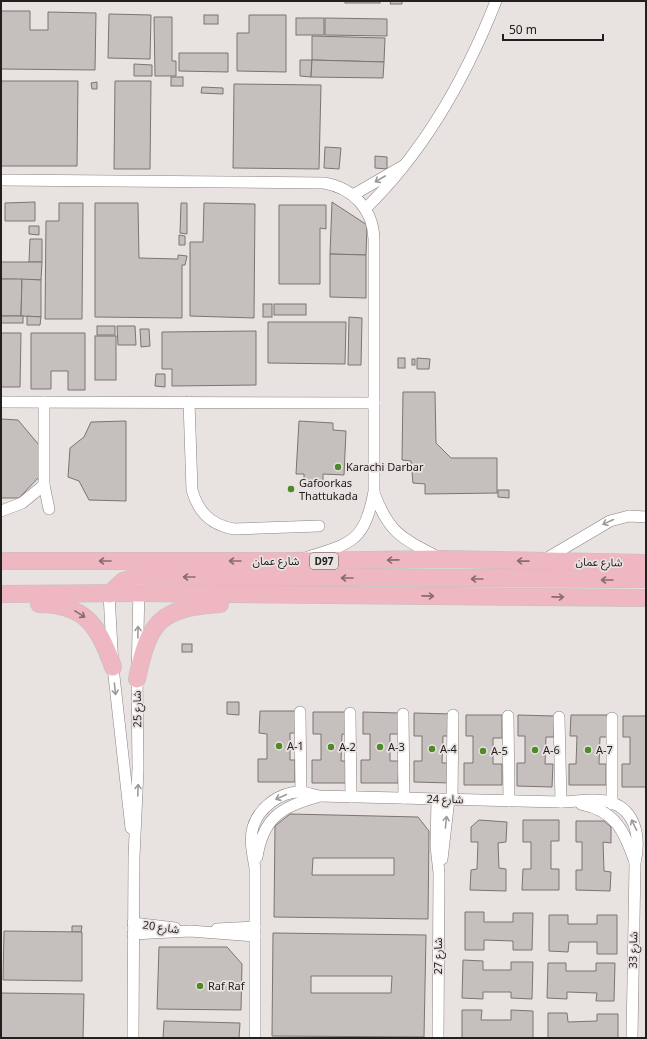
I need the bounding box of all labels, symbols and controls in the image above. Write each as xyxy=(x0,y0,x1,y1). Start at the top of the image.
scale bar xyxy=(503,16,603,42)
text: 50 m xyxy=(509,18,537,43)
one-way arrow xyxy=(374,175,386,183)
place label: Karachi Darbar xyxy=(346,456,424,479)
marker: Karachi Darbar xyxy=(333,462,343,472)
place label: Gafoorkas Thattukada xyxy=(299,472,358,508)
marker: Gafoorkas Thattukada xyxy=(286,484,296,494)
one-way arrow xyxy=(602,519,614,526)
street label: شارع عمان xyxy=(253,550,300,573)
street label: شارع عمان xyxy=(575,551,623,574)
road number: D97 xyxy=(310,553,338,569)
one-way arrow xyxy=(387,556,400,564)
one-way arrow xyxy=(99,557,112,565)
one-way arrow xyxy=(229,557,242,565)
one-way arrow xyxy=(517,557,530,565)
one-way arrow xyxy=(183,573,196,581)
one-way arrow xyxy=(341,574,354,582)
one-way arrow xyxy=(471,575,484,583)
one-way arrow xyxy=(601,576,614,584)
one-way arrow xyxy=(421,592,434,600)
one-way arrow xyxy=(551,593,564,601)
one-way arrow xyxy=(74,610,85,618)
one-way arrow xyxy=(134,626,142,639)
one-way arrow xyxy=(112,682,119,695)
street label: شارع 25 xyxy=(126,690,149,728)
place label: A-1 xyxy=(287,735,304,758)
place label: A-2 xyxy=(339,736,356,759)
place label: A-3 xyxy=(388,736,405,759)
place label: A-4 xyxy=(440,738,458,761)
place label: A-6 xyxy=(543,739,560,762)
place label: A-7 xyxy=(596,739,613,762)
place label: A-5 xyxy=(491,740,508,763)
marker: A-1 xyxy=(274,741,284,751)
marker: A-2 xyxy=(326,742,336,752)
marker: A-3 xyxy=(375,742,385,752)
marker: A-4 xyxy=(427,744,437,754)
marker: A-6 xyxy=(530,745,540,755)
marker: A-7 xyxy=(583,745,593,755)
marker: A-5 xyxy=(478,746,488,756)
one-way arrow xyxy=(134,784,142,797)
street label: شارع 24 xyxy=(426,788,464,811)
one-way arrow xyxy=(276,794,288,801)
one-way arrow xyxy=(443,816,450,829)
one-way arrow xyxy=(630,819,637,831)
street label: شارع 20 xyxy=(141,914,181,942)
street label: شارع 33 xyxy=(622,931,645,969)
street label: شارع 27 xyxy=(427,937,450,974)
place label: Raf Raf xyxy=(208,975,246,998)
marker: Raf Raf xyxy=(195,981,205,991)

